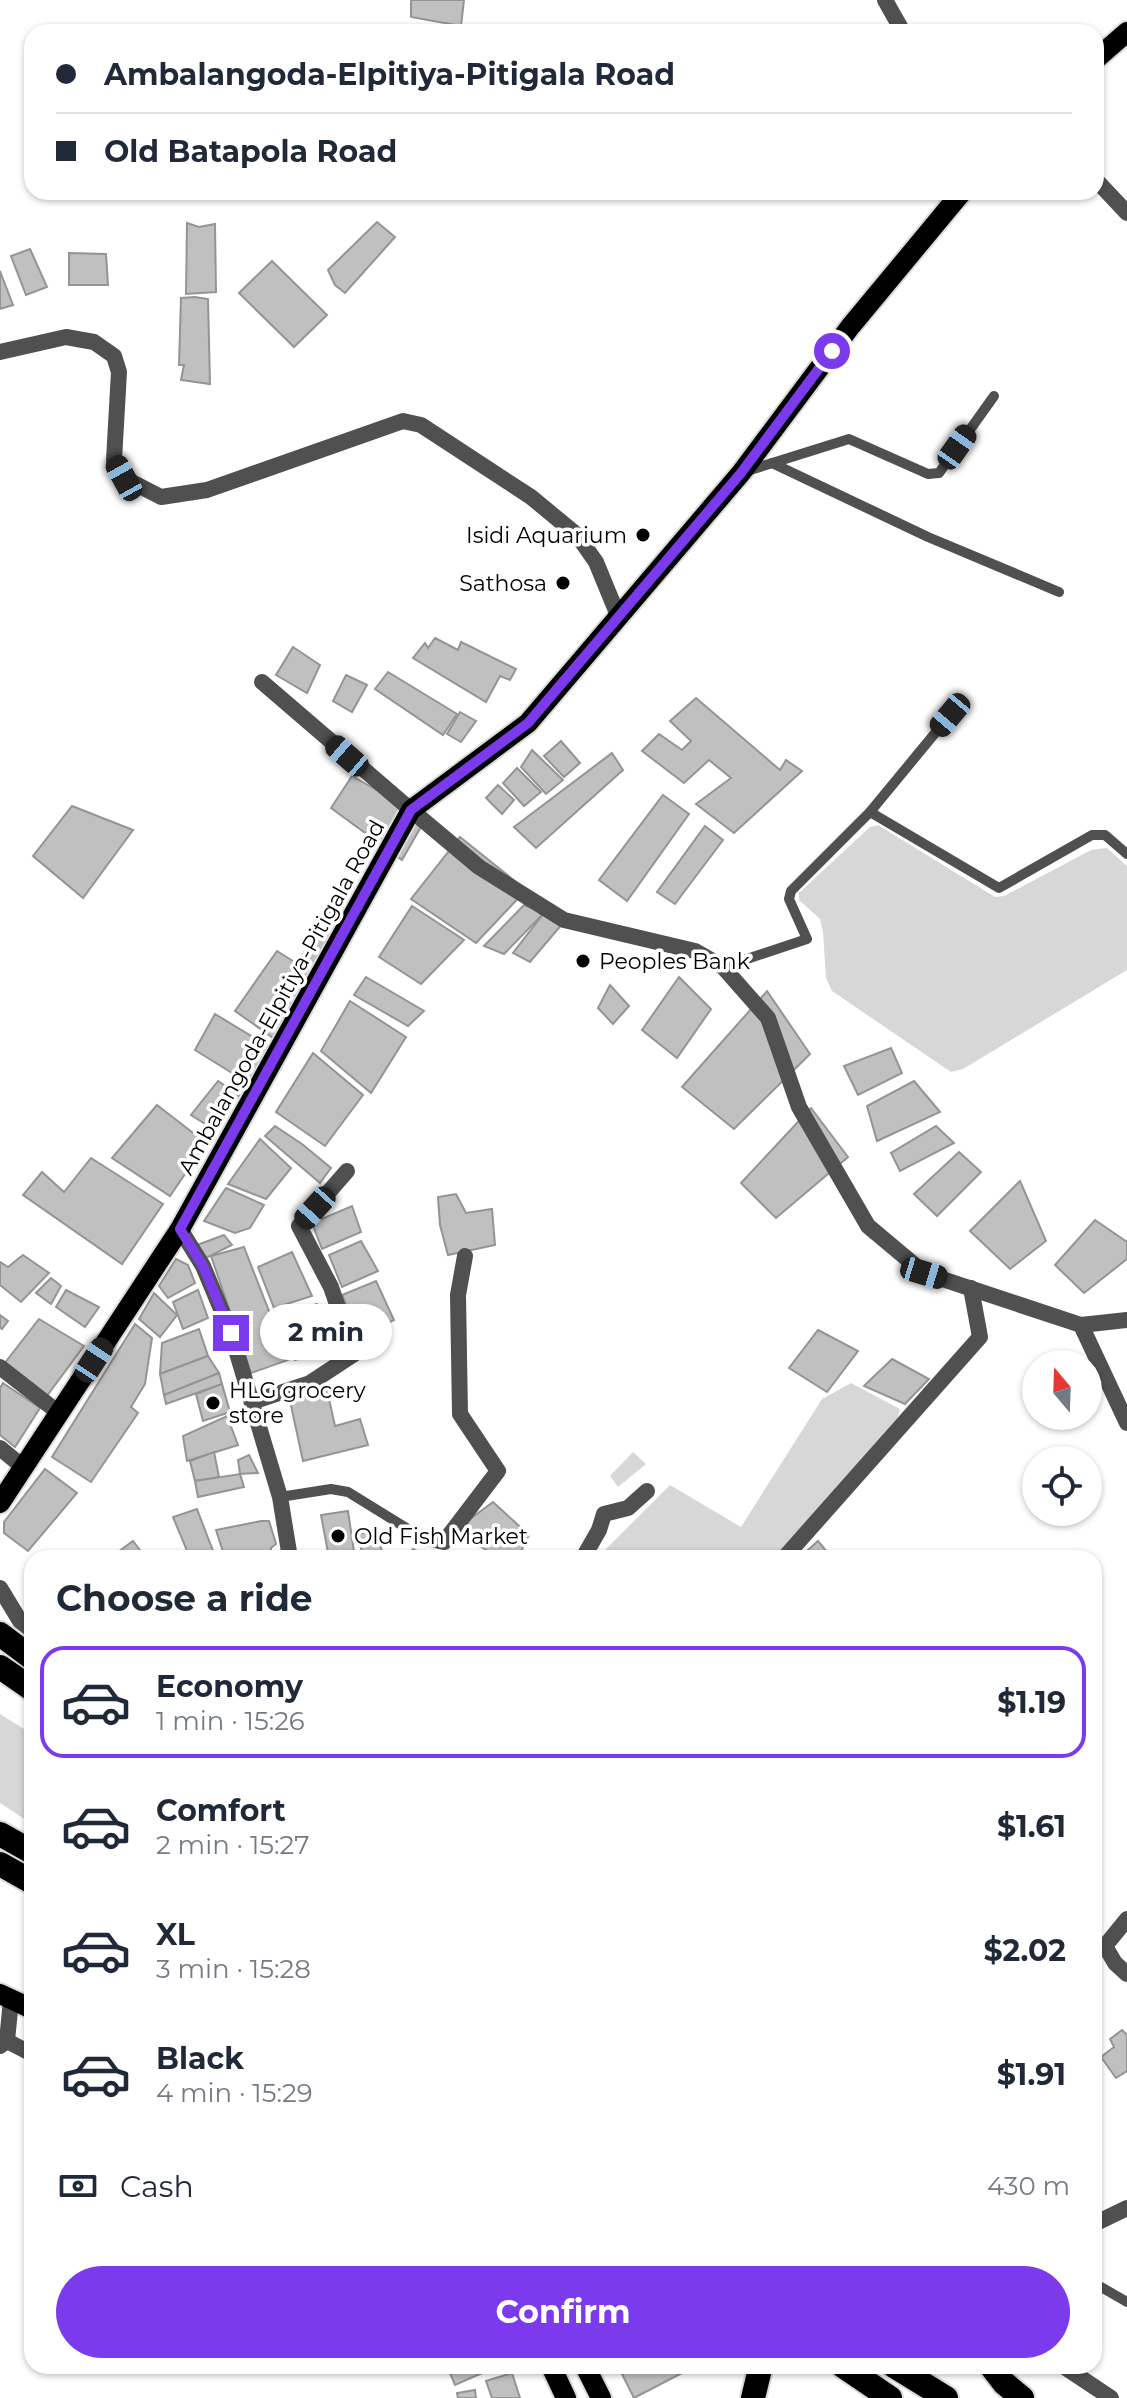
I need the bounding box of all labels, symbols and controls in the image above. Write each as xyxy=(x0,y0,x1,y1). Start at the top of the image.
text: Ambalangoda-Elpitiya-Pitigala Road xyxy=(104,56,675,93)
text: Old Batapola Road xyxy=(104,133,397,170)
route start xyxy=(814,333,850,369)
car xyxy=(933,420,981,474)
car xyxy=(102,451,146,505)
place label: Isidi Aquarium xyxy=(466,522,627,549)
marker: Isidi Aquarium xyxy=(634,526,652,544)
place label: Sathosa xyxy=(459,570,547,597)
marker: Sathosa xyxy=(554,574,572,592)
car xyxy=(925,689,975,741)
car xyxy=(321,731,373,781)
street label: Ambalangoda-Elpitiya-Pitigala Road xyxy=(172,815,391,1179)
place label: Peoples Bank xyxy=(599,948,751,975)
marker: Peoples Bank xyxy=(574,952,592,970)
car xyxy=(290,1182,340,1234)
car xyxy=(898,1255,950,1291)
callout: 2 min xyxy=(259,1305,391,1361)
route end xyxy=(213,1315,249,1351)
text: 2 min xyxy=(288,1316,364,1348)
car xyxy=(71,1333,117,1387)
north arrow xyxy=(1022,1350,1102,1430)
map controls xyxy=(1022,1350,1102,1526)
place label: HLG grocery store xyxy=(229,1377,366,1429)
marker: HLG grocery store xyxy=(204,1394,222,1412)
button: locate xyxy=(1022,1446,1102,1526)
place label: Old Fish Market xyxy=(354,1523,528,1550)
marker: Old Fish Market xyxy=(329,1527,347,1545)
text: Choose a ride xyxy=(56,1576,313,1620)
icon: car xyxy=(60,1666,132,1738)
text: Economy xyxy=(156,1668,303,1705)
text: $1.19 xyxy=(997,1684,1066,1721)
text: 1 min · 15:26 xyxy=(156,1705,305,1737)
icon: car xyxy=(60,1790,132,1862)
text: Comfort xyxy=(156,1792,286,1829)
text: $1.61 xyxy=(997,1808,1066,1845)
text: 2 min · 15:27 xyxy=(156,1829,310,1861)
icon: car xyxy=(60,1914,132,1986)
text: XL xyxy=(156,1916,195,1953)
text: $2.02 xyxy=(983,1932,1066,1969)
text: 3 min · 15:28 xyxy=(156,1953,311,1985)
icon: car xyxy=(60,2038,132,2110)
text: Black xyxy=(156,2040,244,2077)
text: $1.91 xyxy=(997,2056,1066,2093)
text: 4 min · 15:29 xyxy=(156,2077,313,2109)
icon: cash xyxy=(56,2164,100,2208)
text: Cash xyxy=(120,2168,194,2205)
text: 430 m xyxy=(987,2170,1070,2202)
button: Confirm xyxy=(56,2266,1070,2358)

